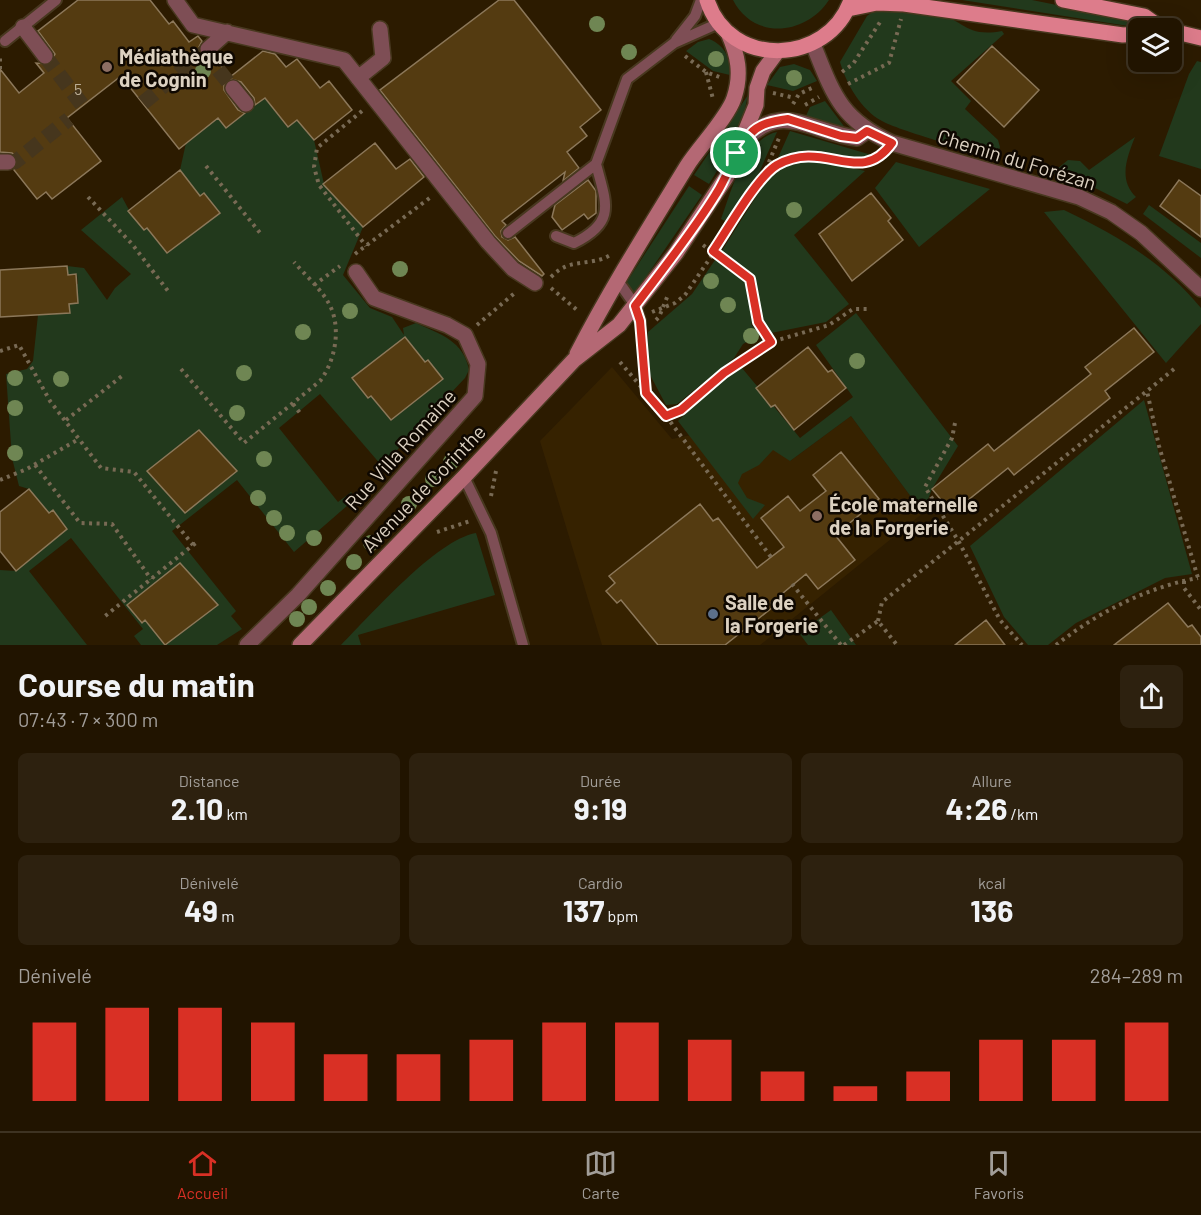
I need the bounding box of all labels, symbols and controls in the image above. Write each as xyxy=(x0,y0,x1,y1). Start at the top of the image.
map controls xyxy=(1128,18,1182,72)
button: layers xyxy=(1128,18,1182,72)
place label: Médiathèque de Cognin xyxy=(119,44,234,91)
marker: Médiathèque de Cognin xyxy=(100,60,114,74)
house number: 5 xyxy=(74,79,82,98)
street label: Chemin du Forézan xyxy=(935,123,1099,195)
pin xyxy=(710,127,761,178)
icon: arrive xyxy=(719,136,752,169)
street label: Rue Villa Romaine xyxy=(340,384,460,514)
street label: Avenue de Corinthe xyxy=(356,419,490,557)
place label: École maternelle de la Forgerie xyxy=(829,492,978,539)
marker: École maternelle de la Forgerie xyxy=(810,509,824,523)
place label: Salle de la Forgerie xyxy=(725,590,819,637)
marker: Salle de la Forgerie xyxy=(706,607,720,621)
text: Course du matin xyxy=(18,664,255,704)
button: share xyxy=(1120,665,1183,728)
text: 07:43 · 7 × 300 m xyxy=(18,707,158,731)
text: Distance xyxy=(179,771,240,790)
text: Durée xyxy=(580,771,621,790)
text: Allure xyxy=(972,771,1012,790)
text: 2.10 xyxy=(171,790,223,826)
text: 9:19 xyxy=(574,790,627,826)
text: 4:26 xyxy=(945,790,1007,826)
text: km xyxy=(223,804,248,823)
text: /km xyxy=(1007,804,1038,823)
text: Dénivelé xyxy=(180,873,239,892)
text: Cardio xyxy=(578,873,623,892)
text: kcal xyxy=(978,873,1006,892)
text: 49 xyxy=(184,892,218,928)
text: 137 xyxy=(563,892,604,928)
text: 136 xyxy=(970,892,1013,928)
text: m xyxy=(218,906,234,925)
text: bpm xyxy=(604,906,638,925)
text: Dénivelé xyxy=(18,963,92,987)
text: 284–289 m xyxy=(1090,963,1183,987)
tab: Accueil xyxy=(177,1147,228,1202)
tab: Carte xyxy=(582,1147,620,1202)
tab: Favoris xyxy=(974,1147,1024,1202)

